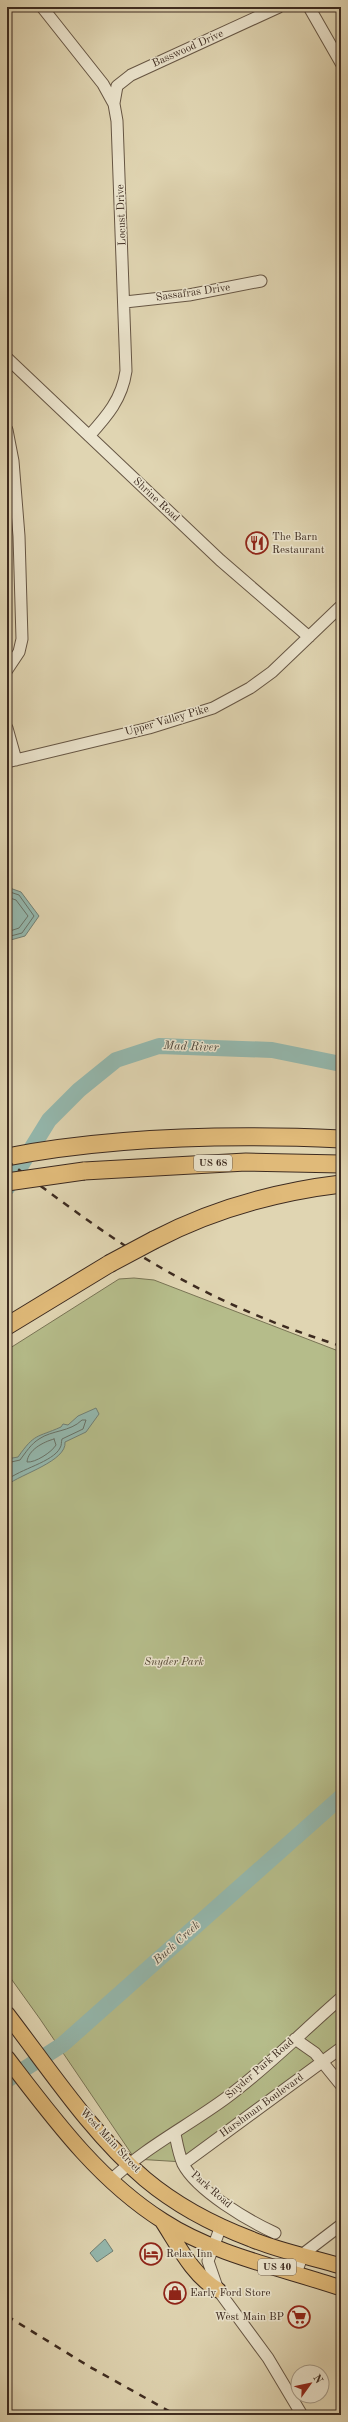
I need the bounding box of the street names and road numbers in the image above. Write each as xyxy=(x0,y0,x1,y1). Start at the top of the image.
street label: Basswood Drive xyxy=(151,28,225,70)
street label: Locust Drive xyxy=(115,184,129,246)
street label: Sassafras Drive xyxy=(155,282,231,304)
street label: Shrine Road xyxy=(131,476,181,524)
street label: Upper Valley Pike xyxy=(124,704,210,738)
road number: US 68 xyxy=(194,1155,232,1171)
street label: Snyder Park Road xyxy=(224,2036,297,2102)
street label: Harshman Boulevard xyxy=(218,2072,306,2140)
street label: West Main Street xyxy=(78,2107,143,2175)
street label: Park Road xyxy=(188,2169,234,2211)
road number: US 40 xyxy=(258,2259,296,2275)

